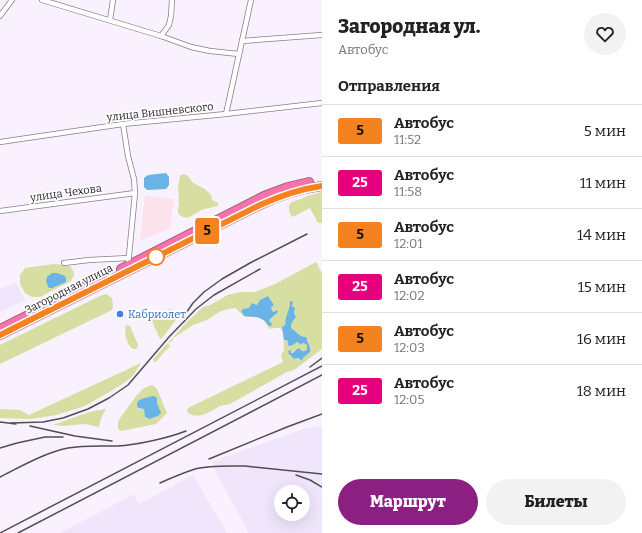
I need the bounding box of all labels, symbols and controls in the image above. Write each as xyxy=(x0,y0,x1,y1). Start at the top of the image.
button: heart xyxy=(584,13,626,55)
text: Загородная ул. xyxy=(338,15,480,38)
text: Автобус xyxy=(338,42,388,57)
text: Отправления xyxy=(338,77,440,95)
street label: улица Вишневского xyxy=(105,100,214,124)
text: Автобус xyxy=(394,114,454,132)
text: 5 xyxy=(356,122,364,139)
text: 5 мин xyxy=(584,122,626,140)
text: 11:52 xyxy=(394,132,421,147)
text: Автобус xyxy=(394,166,454,184)
text: 25 xyxy=(352,174,368,191)
text: 11 мин xyxy=(580,174,626,192)
street label: улица Чехова xyxy=(28,182,103,205)
text: 11:58 xyxy=(394,184,422,199)
line badge: 5 xyxy=(194,218,220,244)
text: Автобус xyxy=(394,218,454,236)
text: 5 xyxy=(203,222,211,239)
text: 5 xyxy=(356,226,364,243)
text: 14 мин xyxy=(577,226,626,244)
text: 12:01 xyxy=(394,236,423,251)
unlabelled marker xyxy=(147,248,165,266)
street label: Загородная улица xyxy=(23,261,115,317)
text: Автобус xyxy=(394,270,454,288)
text: 25 xyxy=(352,278,368,295)
text: 15 мин xyxy=(578,278,626,296)
text: 12:02 xyxy=(394,288,425,303)
place label: Кабриолет xyxy=(128,308,186,321)
marker: Кабриолет xyxy=(115,309,125,319)
text: Автобус xyxy=(394,322,454,340)
text: 5 xyxy=(356,330,364,347)
text: 16 мин xyxy=(577,330,626,348)
text: 12:03 xyxy=(394,340,425,355)
text: Автобус xyxy=(394,374,454,392)
text: 25 xyxy=(352,382,368,399)
text: 18 мин xyxy=(577,382,626,400)
text: 12:05 xyxy=(394,392,424,407)
button: Маршрут xyxy=(338,479,478,525)
button: Билеты xyxy=(486,479,626,525)
map controls xyxy=(274,485,310,521)
button: locate xyxy=(274,485,310,521)

